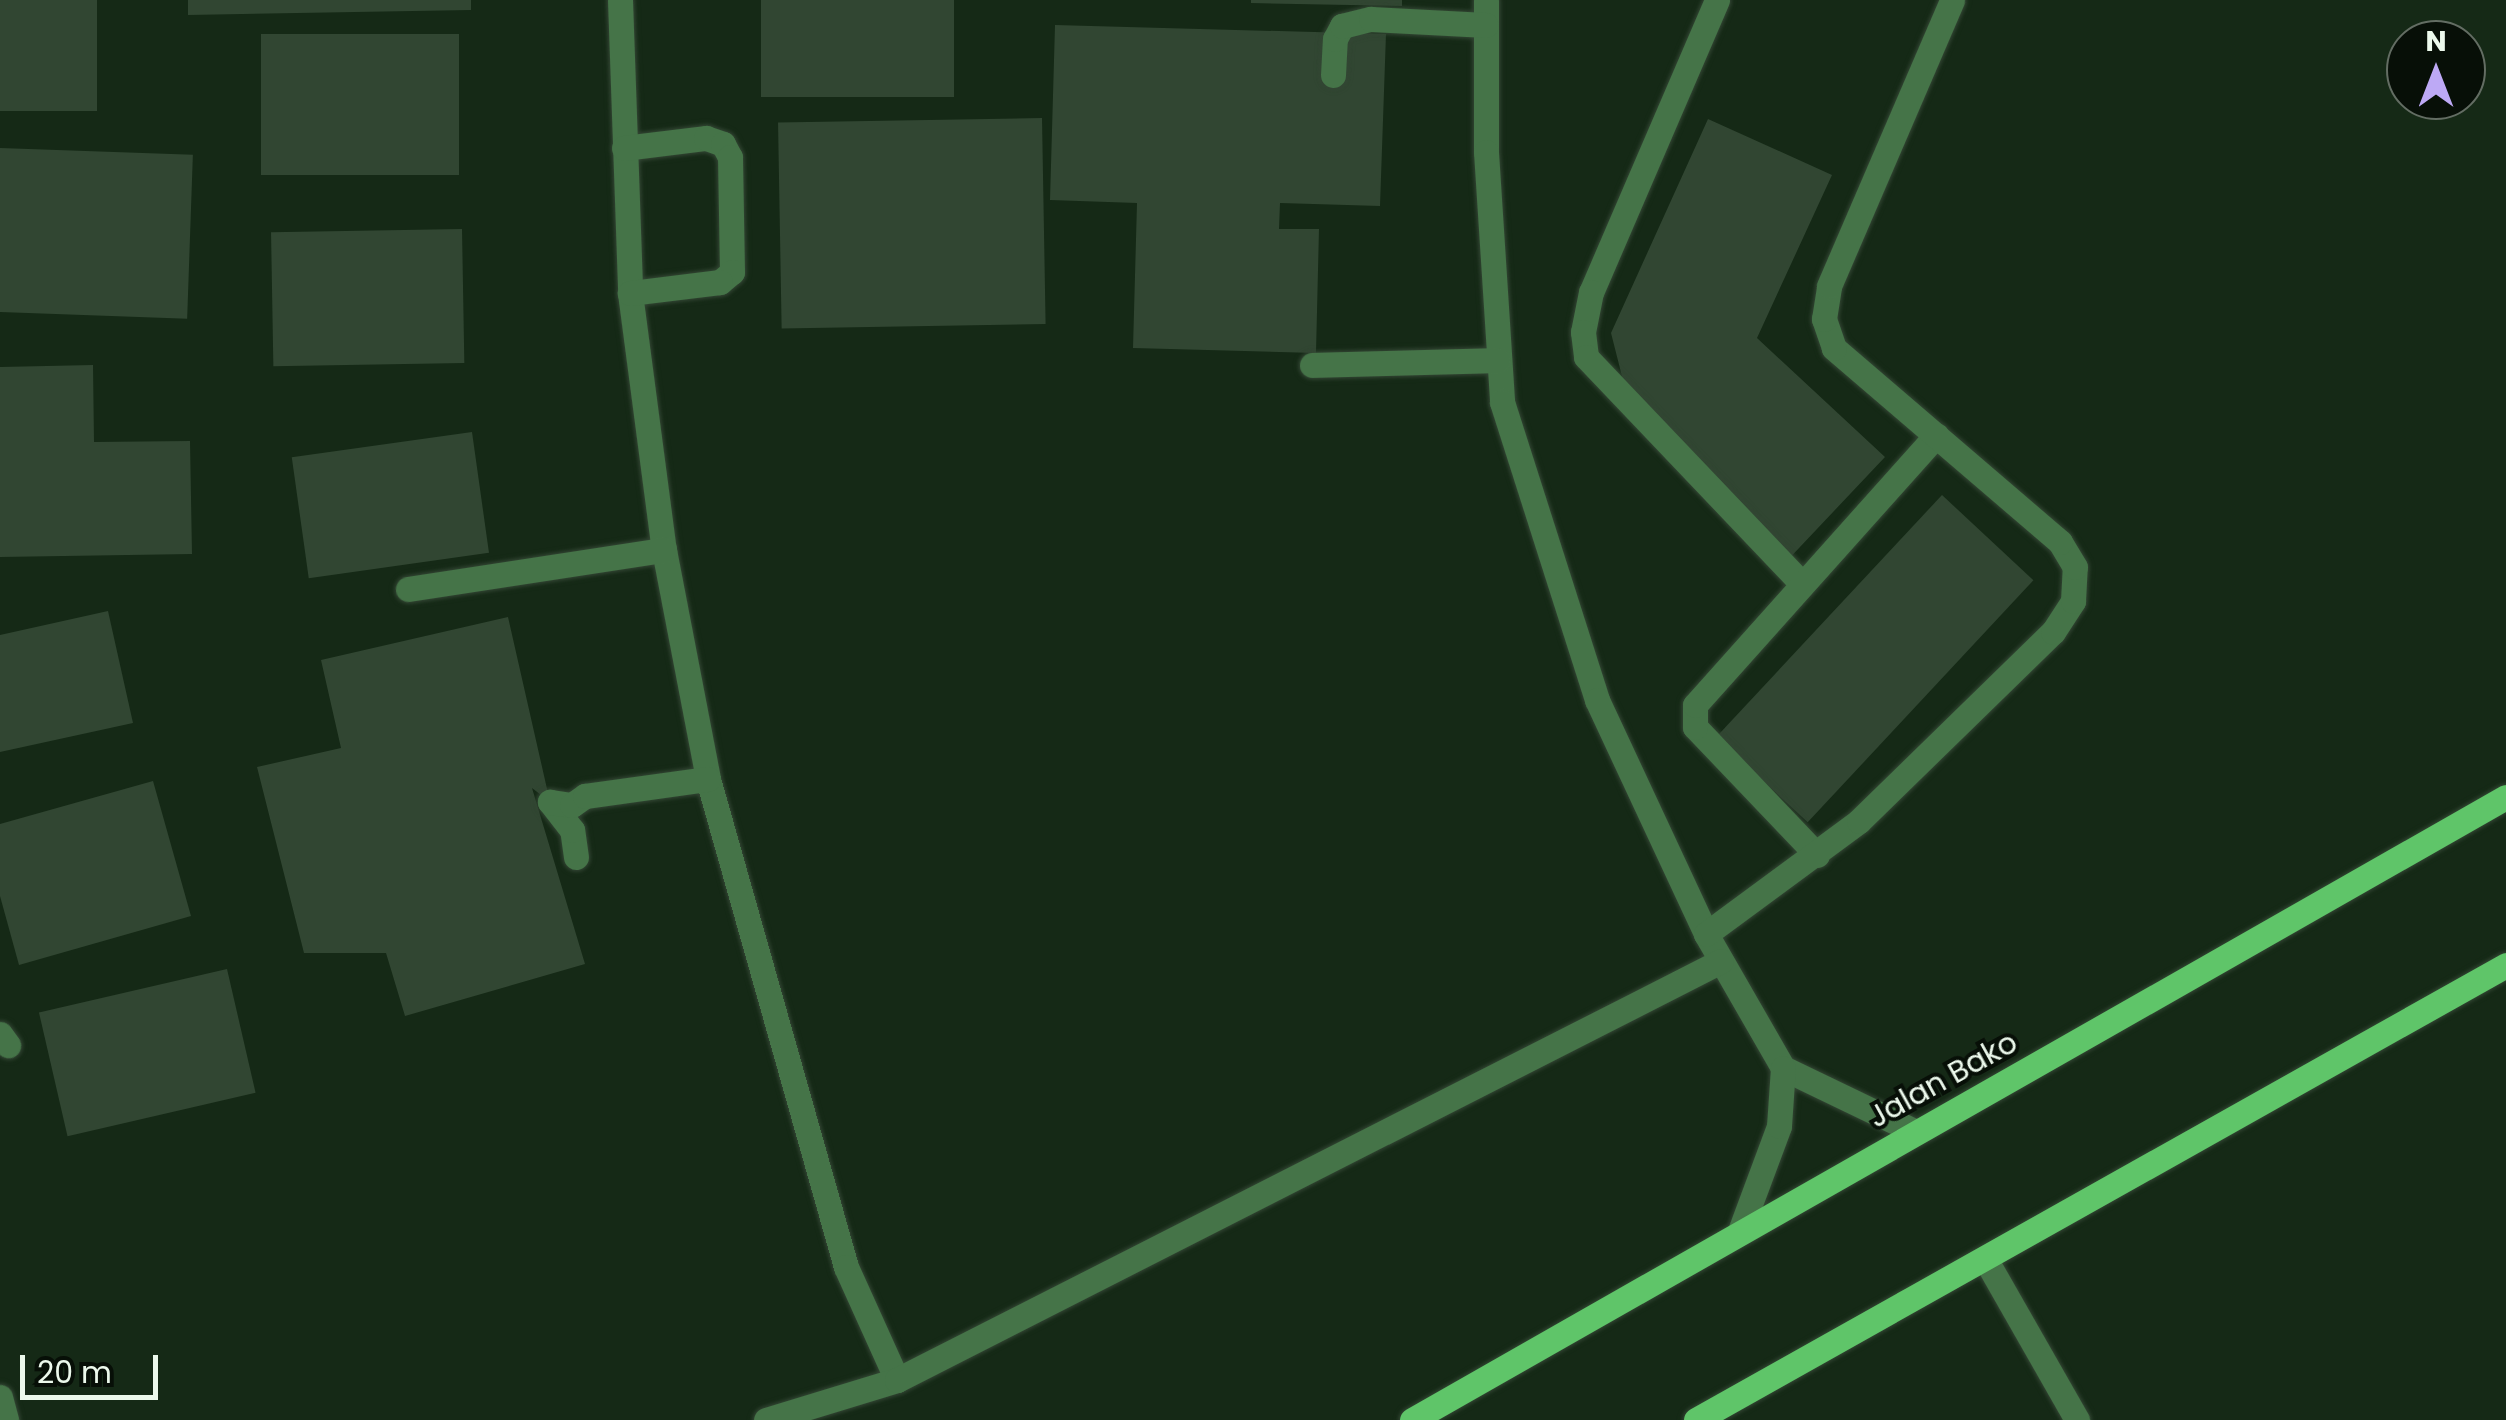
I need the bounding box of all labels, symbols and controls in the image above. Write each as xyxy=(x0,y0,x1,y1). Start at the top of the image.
north arrow xyxy=(2386,20,2486,120)
text: N xyxy=(2425,22,2447,61)
street label: Jalan Bako xyxy=(1862,1024,2024,1136)
scale bar xyxy=(25,1335,162,1397)
text: 20 m xyxy=(37,1351,112,1394)

